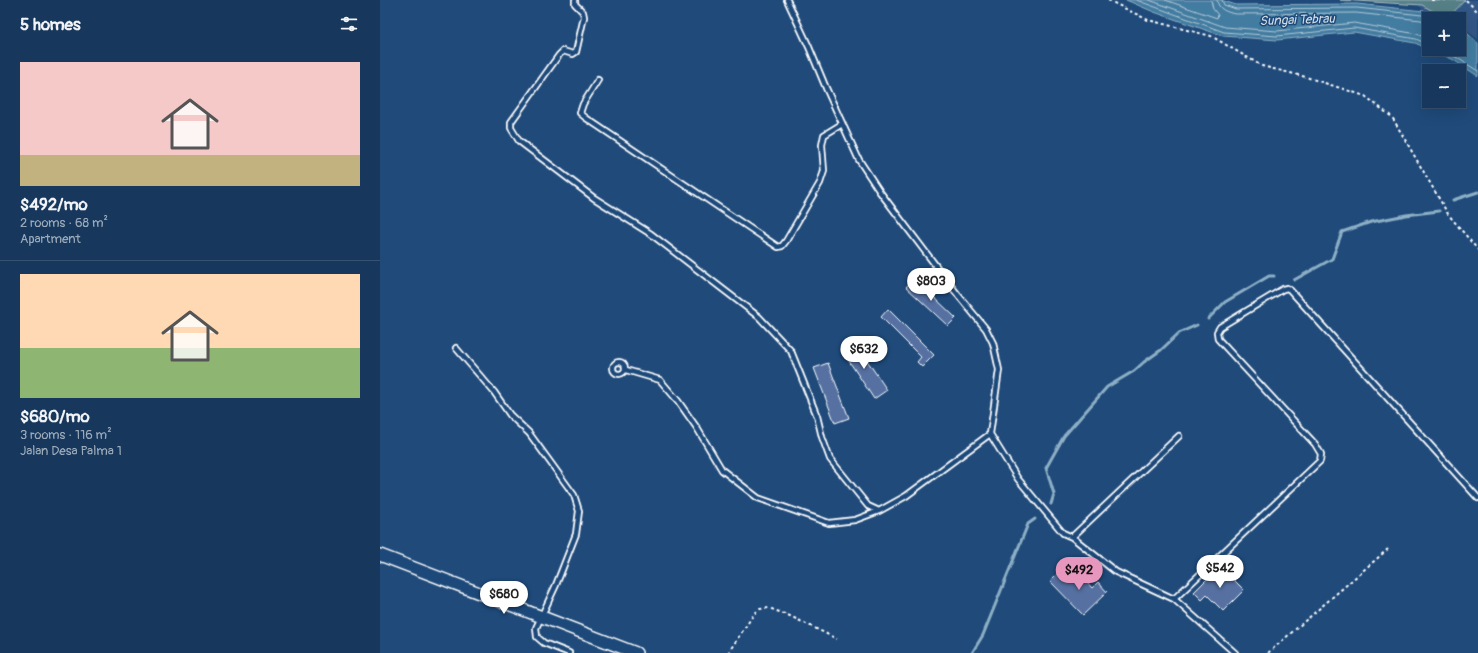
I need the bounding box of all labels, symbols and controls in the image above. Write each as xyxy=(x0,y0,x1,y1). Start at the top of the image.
water label: Sungai Tebrau xyxy=(1259,11,1336,29)
map controls xyxy=(1422,12,1466,108)
button: + xyxy=(1422,12,1466,56)
icon: filters xyxy=(338,13,360,35)
text: 5 homes xyxy=(20,14,81,35)
button: − xyxy=(1422,64,1466,108)
icon: home xyxy=(154,88,226,160)
text: $492/mo xyxy=(20,194,88,215)
text: 2 rooms · 68 m² xyxy=(20,215,108,231)
text: Apartment xyxy=(20,231,81,247)
pin: $803 xyxy=(907,268,955,302)
text: $803 xyxy=(916,273,946,289)
icon: home xyxy=(154,300,226,372)
pin: $632 xyxy=(840,336,888,370)
text: $632 xyxy=(849,341,879,357)
text: $680/mo xyxy=(20,406,90,427)
text: 3 rooms · 116 m² xyxy=(20,427,112,443)
text: Jalan Desa Palma 1 xyxy=(20,443,122,459)
pin: $542 xyxy=(1196,555,1244,589)
pin: $492 xyxy=(1055,557,1103,591)
text: $542 xyxy=(1206,560,1234,576)
text: $492 xyxy=(1065,562,1093,578)
pin: $680 xyxy=(480,581,528,615)
text: $680 xyxy=(489,586,519,602)

